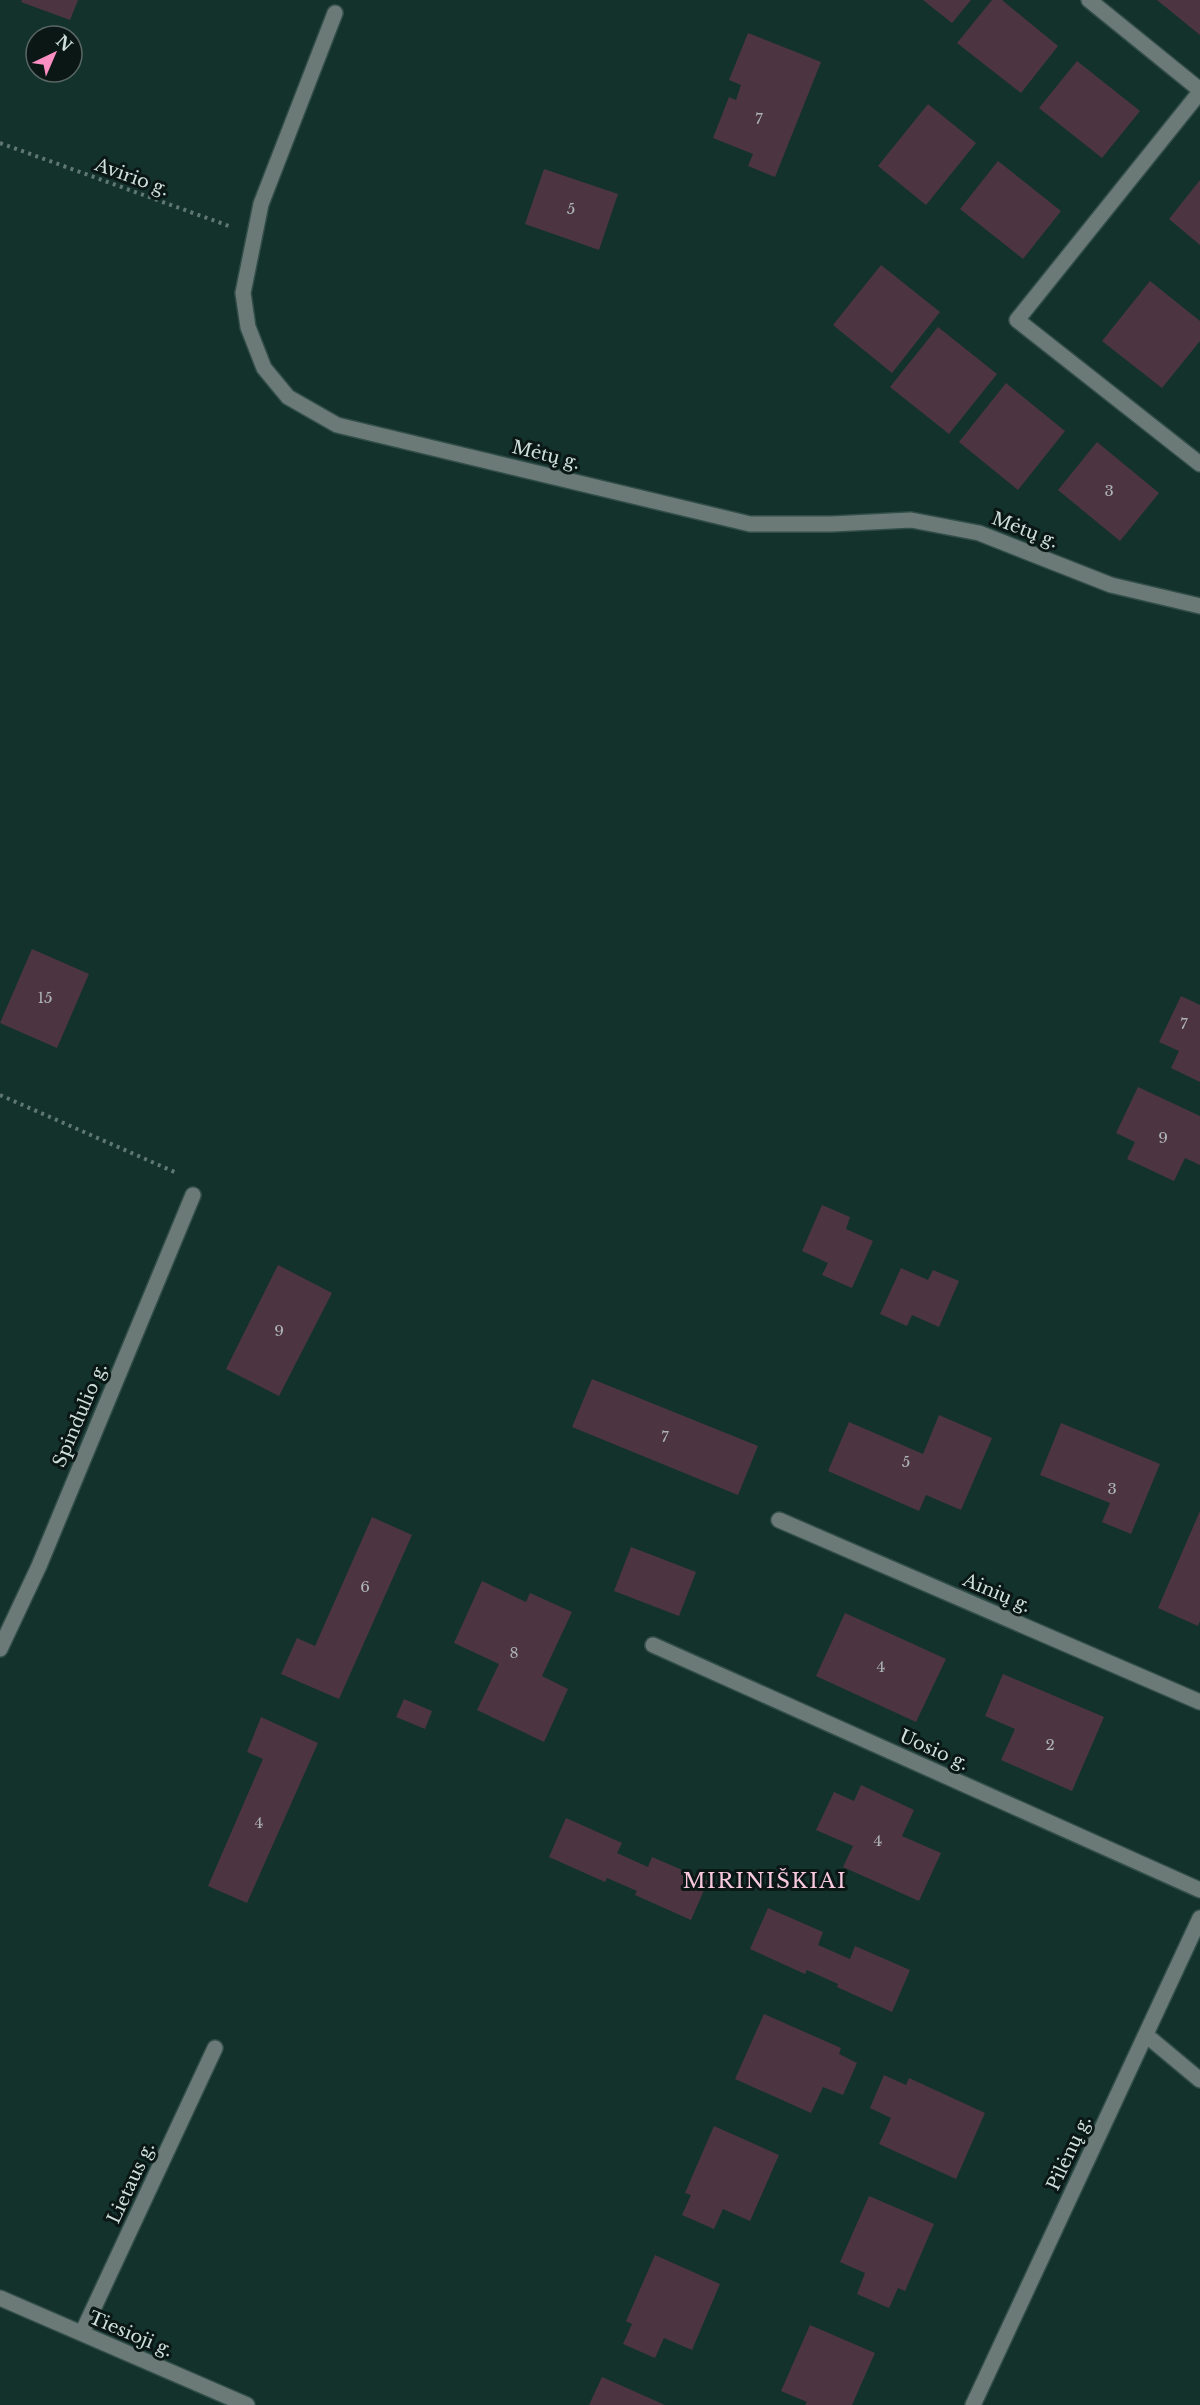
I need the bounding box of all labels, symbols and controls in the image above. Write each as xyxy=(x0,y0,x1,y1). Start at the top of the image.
north arrow xyxy=(24,24,84,84)
text: N xyxy=(52,31,77,56)
house number: 7 xyxy=(755,109,763,128)
street label: Avirio g. xyxy=(91,153,172,201)
house number: 5 xyxy=(567,199,575,218)
street label: Mėtų g. xyxy=(510,436,582,474)
house number: 3 xyxy=(1104,481,1114,500)
street label: Mėtų g. xyxy=(989,507,1061,553)
house number: 15 xyxy=(37,988,53,1007)
house number: 7 xyxy=(1180,1014,1188,1033)
house number: 9 xyxy=(1158,1128,1168,1147)
house number: 9 xyxy=(274,1321,284,1340)
street label: Spindulio g. xyxy=(48,1360,112,1470)
house number: 7 xyxy=(661,1427,669,1446)
house number: 5 xyxy=(902,1452,910,1471)
house number: 3 xyxy=(1107,1479,1117,1498)
street label: Ainių g. xyxy=(959,1569,1034,1617)
house number: 6 xyxy=(360,1577,370,1596)
house number: 8 xyxy=(509,1643,519,1662)
house number: 4 xyxy=(877,1657,885,1676)
street label: Uosio g. xyxy=(896,1725,972,1775)
house number: 2 xyxy=(1045,1735,1055,1754)
house number: 4 xyxy=(255,1813,263,1832)
house number: 4 xyxy=(874,1831,882,1850)
district label: MIRINIŠKIAI xyxy=(683,1868,847,1894)
street label: Pilėnų g. xyxy=(1042,2112,1096,2194)
street label: Lietaus g. xyxy=(103,2139,159,2227)
street label: Tiesioji g. xyxy=(86,2307,176,2361)

